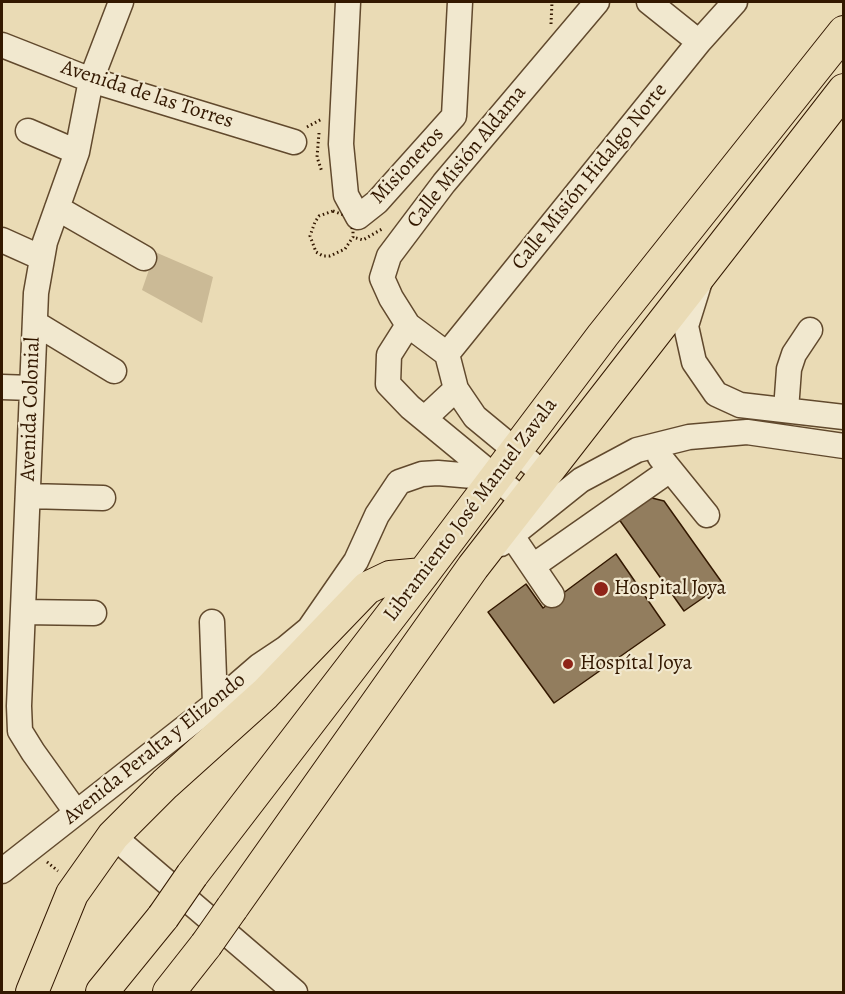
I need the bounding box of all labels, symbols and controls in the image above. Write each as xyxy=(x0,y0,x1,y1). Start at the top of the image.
street label: Avenida de las Torres xyxy=(58,55,236,135)
street label: Calle Misión Hidalgo Norte xyxy=(507,78,673,276)
street label: Calle Misión Aldama xyxy=(402,81,532,233)
street label: Misioneros xyxy=(366,122,450,210)
street label: Avenida Colonial xyxy=(16,337,46,481)
street label: Libramiento José Manuel Zavala xyxy=(379,393,563,627)
place label: Hospital Joya xyxy=(614,576,726,602)
marker: Hospital Joya xyxy=(592,580,610,598)
place label: Hospítal Joya xyxy=(580,651,692,677)
marker: Hospítal Joya xyxy=(561,657,575,671)
street label: Avenida Peralta y Elizondo xyxy=(59,668,251,830)

